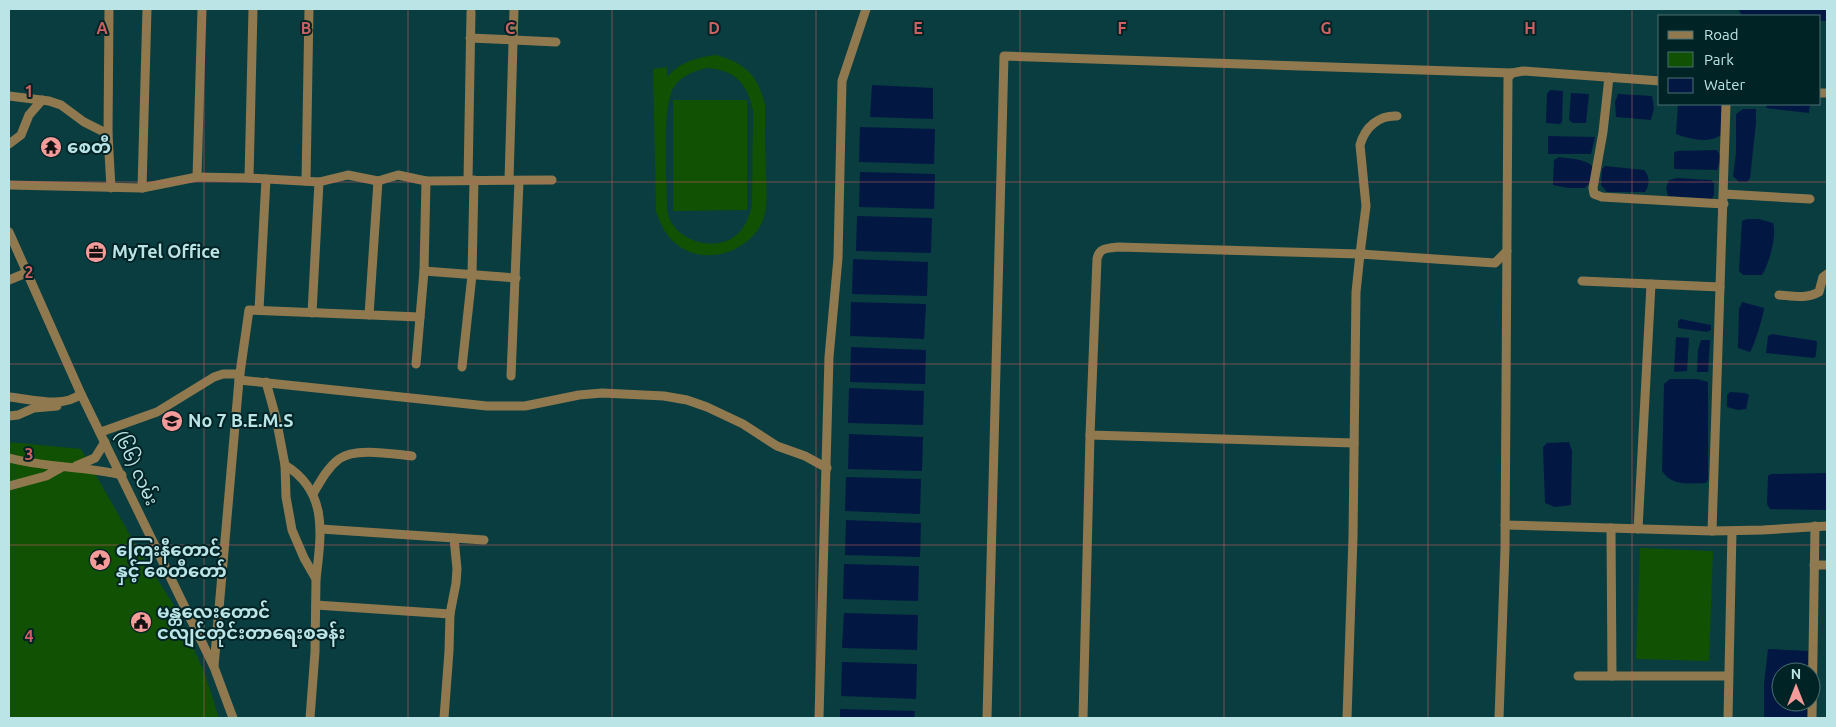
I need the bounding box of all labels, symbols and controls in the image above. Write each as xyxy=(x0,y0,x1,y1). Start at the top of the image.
legend xyxy=(1658,15,1821,105)
text: A xyxy=(96,19,108,37)
text: B xyxy=(301,19,311,37)
text: C xyxy=(505,19,515,37)
text: D xyxy=(708,19,720,37)
text: E xyxy=(913,19,923,37)
text: F xyxy=(1118,19,1127,37)
text: G xyxy=(1320,19,1332,37)
text: H xyxy=(1524,19,1536,37)
text: Road xyxy=(1704,26,1739,43)
text: Park xyxy=(1704,51,1734,68)
text: Water xyxy=(1704,76,1745,93)
text: 1 xyxy=(24,82,34,100)
temple icon: စေတီ xyxy=(39,135,63,159)
place label: စေတီ xyxy=(67,135,111,156)
office icon: MyTel Office xyxy=(84,240,108,264)
place label: MyTel Office xyxy=(112,241,220,261)
text: 2 xyxy=(24,263,34,281)
school or university icon: No 7 B.E.M.S xyxy=(160,409,184,433)
place label: No 7 B.E.M.S xyxy=(188,410,293,430)
street label: (၆၆) လမ်း xyxy=(110,426,165,508)
text: 3 xyxy=(24,445,34,463)
place label: ကြေးနီတောင် နှင့် စေတီတော် xyxy=(116,538,227,585)
place icon: ကြေးနီတောင် နှင့် စေတီတော် xyxy=(88,548,112,572)
place label: မန္တလေးတောင် ငလျင်တိုင်းတာရေးစခန်း xyxy=(157,600,345,648)
public building icon: မန္တလေးတောင် ငလျင်တိုင်းတာရေးစခန်း xyxy=(129,610,153,634)
text: 4 xyxy=(24,627,34,645)
north arrow xyxy=(1771,662,1821,712)
text: N xyxy=(1791,666,1801,682)

